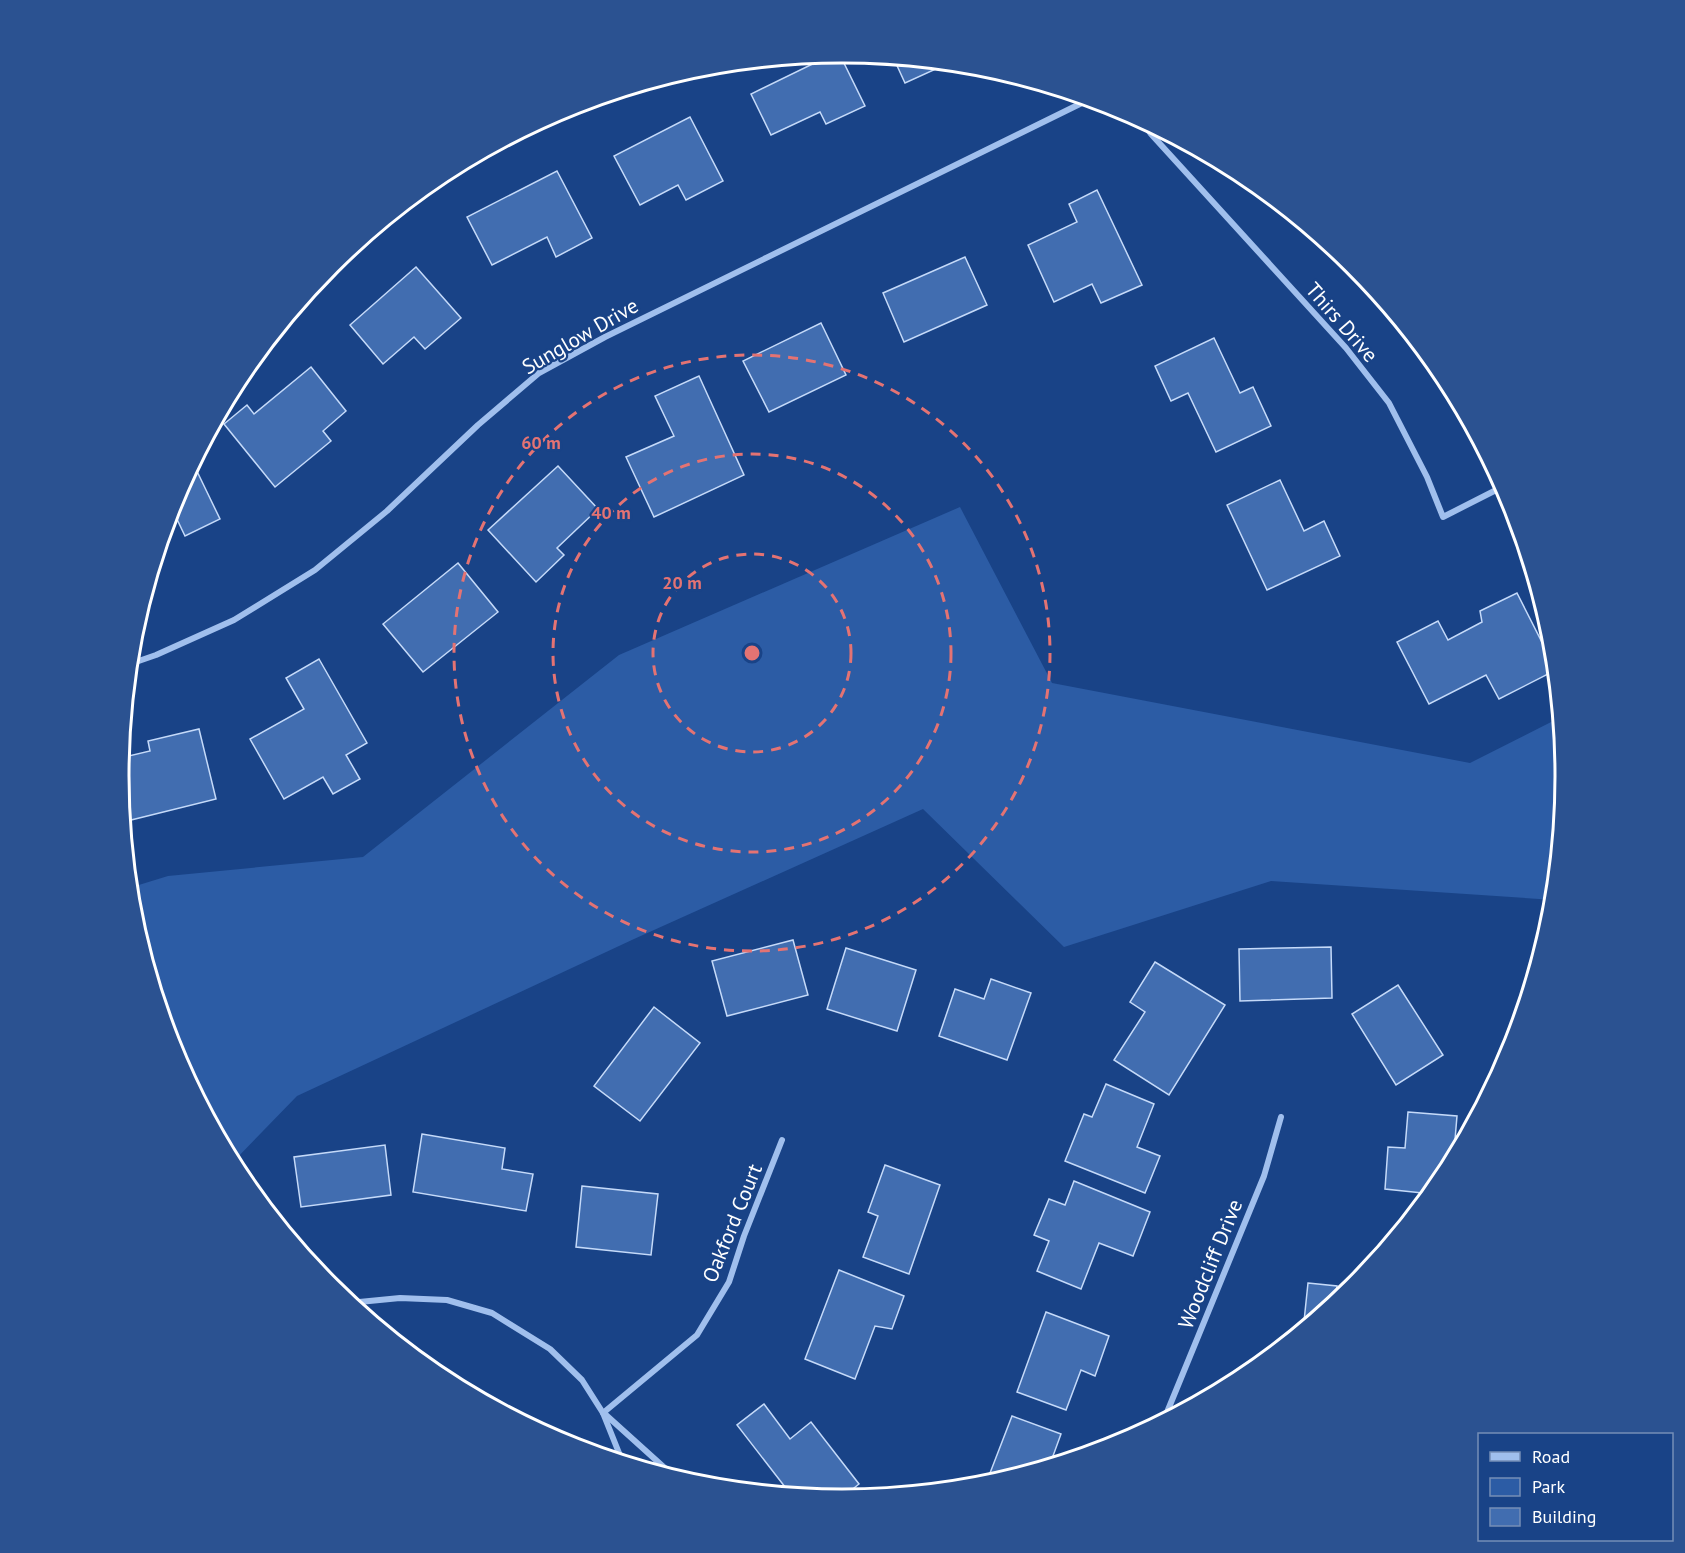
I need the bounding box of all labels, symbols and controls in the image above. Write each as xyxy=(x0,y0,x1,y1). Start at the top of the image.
street label: Thirs Drive xyxy=(1300,276,1384,368)
street label: Sunglow Drive xyxy=(517,292,643,380)
text: 60 m xyxy=(521,431,561,454)
text: 40 m xyxy=(591,501,631,524)
text: 20 m xyxy=(662,571,702,594)
centre of rings xyxy=(742,643,762,663)
street label: Oakford Court xyxy=(696,1160,768,1286)
street label: Woodcliff Drive xyxy=(1172,1195,1248,1333)
legend xyxy=(1478,1433,1673,1541)
text: Road xyxy=(1532,1445,1570,1468)
text: Park xyxy=(1532,1475,1565,1498)
text: Building xyxy=(1532,1505,1596,1528)

